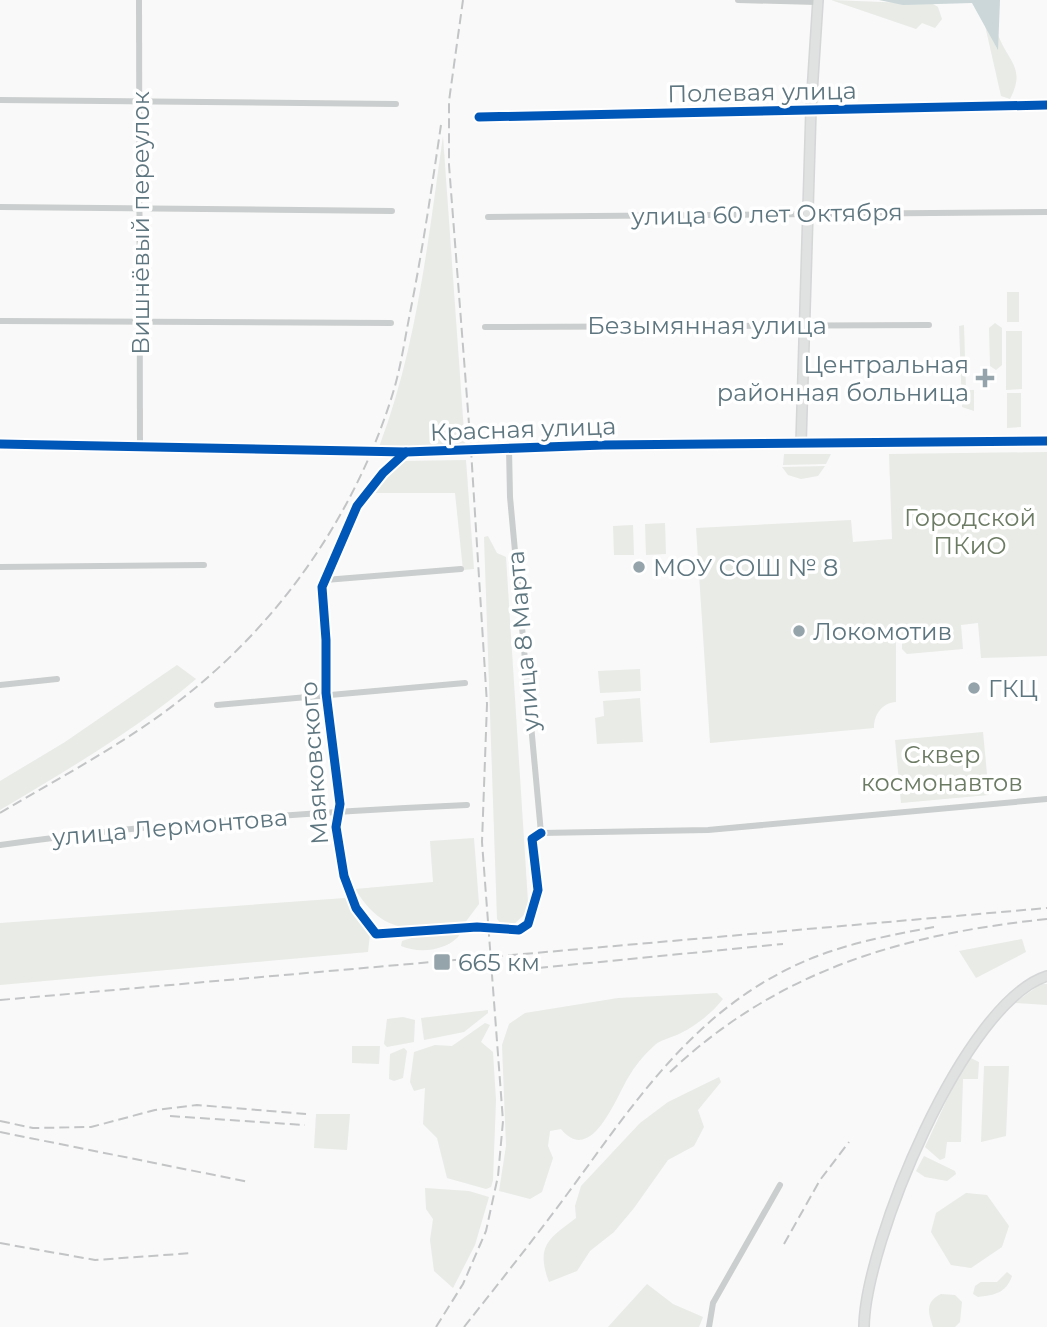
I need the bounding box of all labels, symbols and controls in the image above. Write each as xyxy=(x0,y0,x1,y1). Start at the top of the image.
street label: Полевая улица xyxy=(667,76,857,108)
street label: Вишнёвый переулок xyxy=(126,91,155,355)
street label: улица 60 лет Октября xyxy=(630,197,903,231)
street label: Безымянная улица xyxy=(587,311,827,340)
place label: Центральная районная больница xyxy=(717,350,969,407)
marker: Центральная районная больница xyxy=(975,368,995,388)
street label: Красная улица xyxy=(429,411,617,447)
park label: Городской ПКиО xyxy=(904,503,1036,560)
street label: улица 8 Марта xyxy=(501,549,545,734)
place label: МОУ СОШ № 8 xyxy=(653,553,838,582)
marker: МОУ СОШ № 8 xyxy=(631,559,647,575)
place label: Локомотив xyxy=(813,617,952,646)
marker: Локомотив xyxy=(791,623,807,639)
place label: ГКЦ xyxy=(988,674,1038,703)
street label: Маяковского xyxy=(294,680,334,846)
marker: ГКЦ xyxy=(966,680,982,696)
park label: Сквер космонавтов xyxy=(861,740,1023,797)
street label: улица Лермонтова xyxy=(50,802,289,852)
place label: 665 км xyxy=(458,948,540,977)
marker: 665 км xyxy=(432,952,452,972)

